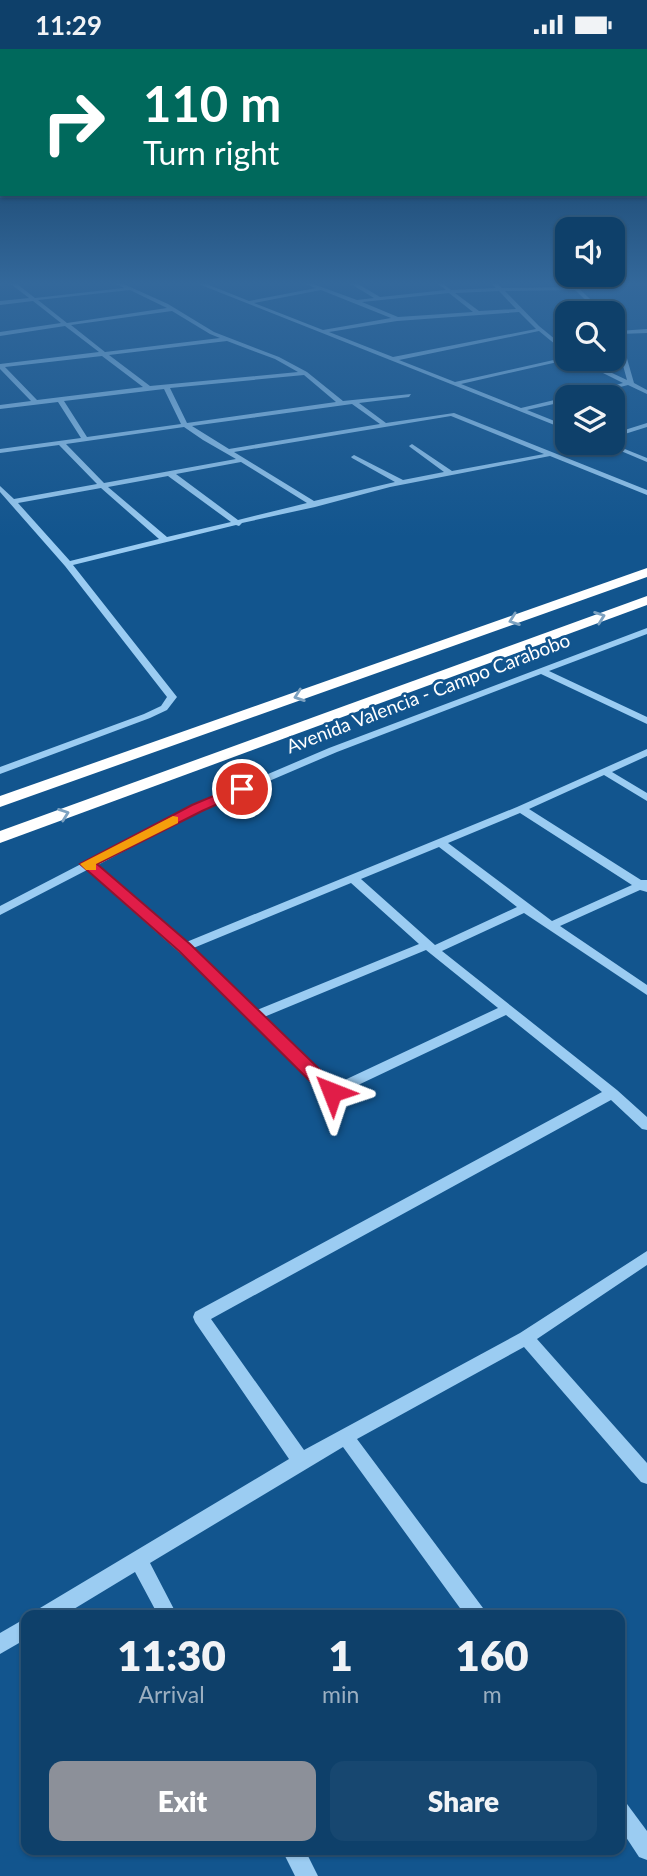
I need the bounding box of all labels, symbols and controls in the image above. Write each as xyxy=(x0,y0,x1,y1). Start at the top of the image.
text: 11:29 xyxy=(35,9,102,41)
text: 110 m xyxy=(143,74,281,132)
icon: right xyxy=(28,77,119,168)
text: Turn right xyxy=(143,133,279,172)
map controls xyxy=(555,217,625,455)
button: sound xyxy=(555,217,625,287)
button: search xyxy=(555,301,625,371)
button: layers xyxy=(555,385,625,455)
one-way arrow xyxy=(593,611,605,625)
one-way arrow xyxy=(508,612,520,626)
street label: Avenida Valencia - Campo Carabobo xyxy=(283,628,573,757)
one-way arrow xyxy=(294,688,306,702)
pin xyxy=(212,759,272,819)
icon: arrive xyxy=(223,770,261,808)
one-way arrow xyxy=(58,808,70,822)
position arrow xyxy=(295,1055,369,1129)
text: 11:30 xyxy=(117,1630,226,1680)
text: 1 xyxy=(329,1630,353,1680)
text: 160 xyxy=(456,1630,529,1680)
text: Arrival xyxy=(138,1680,205,1708)
text: min xyxy=(322,1680,359,1708)
text: m xyxy=(483,1680,502,1708)
button: Exit xyxy=(49,1761,316,1841)
button: Share xyxy=(330,1761,597,1841)

